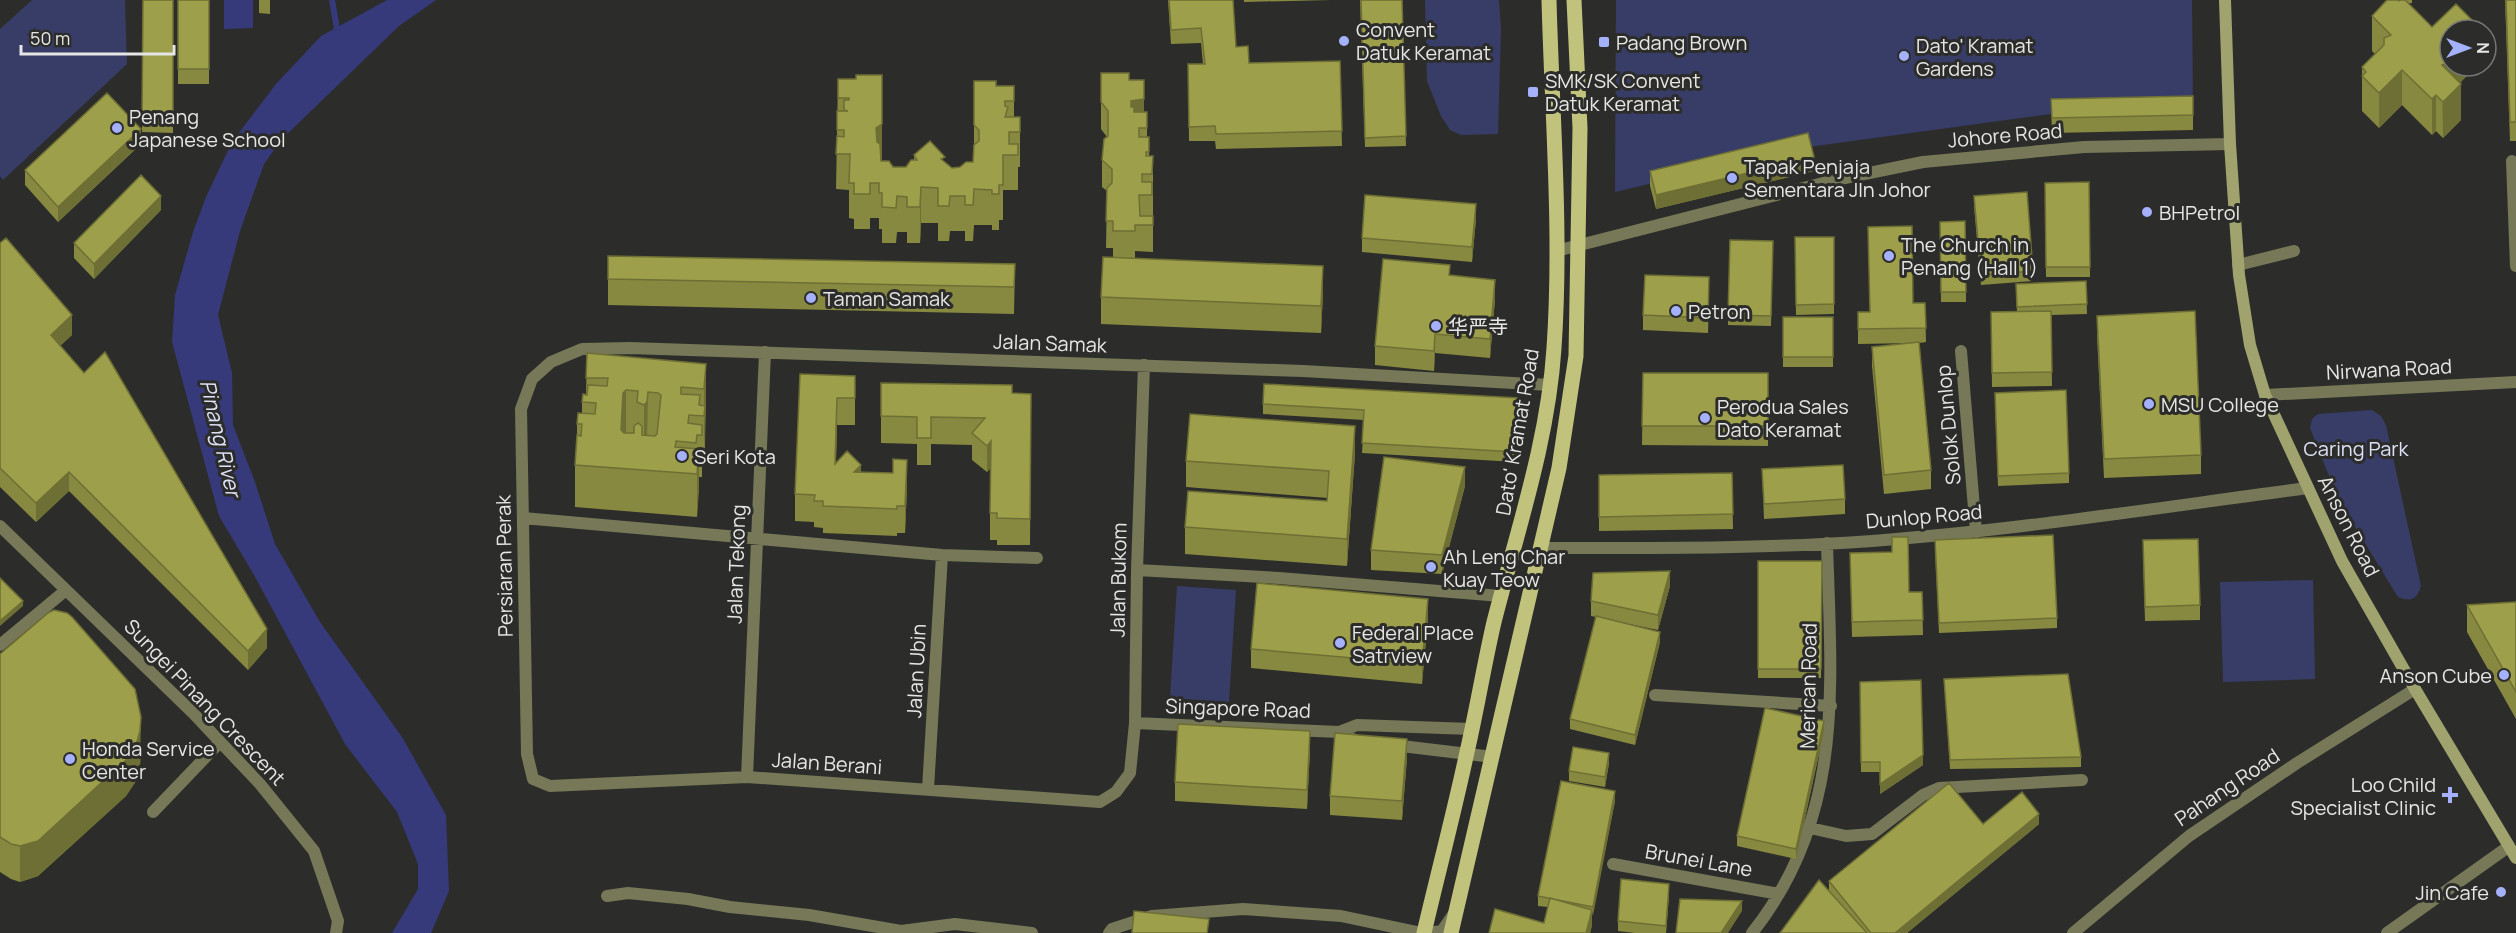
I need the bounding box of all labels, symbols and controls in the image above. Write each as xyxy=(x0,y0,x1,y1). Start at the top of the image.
place label: Convent Datuk Keramat xyxy=(1356,16,1491,66)
scale bar xyxy=(21,18,174,56)
north arrow xyxy=(2438,18,2498,78)
text: 50 m xyxy=(30,26,70,50)
place label: Padang Brown xyxy=(1616,29,1747,56)
place label: Dato' Kramat Gardens xyxy=(1916,32,2034,82)
marker: Convent Datuk Keramat xyxy=(1337,34,1351,48)
marker: Padang Brown xyxy=(1597,35,1611,49)
text: N xyxy=(2472,42,2494,54)
marker: Dato' Kramat Gardens xyxy=(1897,49,1911,63)
place label: SMK/SK Convent Datuk Keramat xyxy=(1545,67,1701,117)
marker: SMK/SK Convent Datuk Keramat xyxy=(1526,85,1540,99)
place label: Penang Japanese School xyxy=(129,103,286,153)
street label: Johore Road xyxy=(1947,117,2063,153)
marker: Penang Japanese School xyxy=(110,121,124,135)
place label: Tapak Penjaja Sementara Jln Johor xyxy=(1744,153,1931,203)
marker: Tapak Penjaja Sementara Jln Johor xyxy=(1725,171,1739,185)
place label: BHPetrol xyxy=(2159,199,2240,226)
marker: BHPetrol xyxy=(2140,205,2154,219)
place label: The Church in Penang (Hall 1) xyxy=(1901,231,2038,281)
marker: The Church in Penang (Hall 1) xyxy=(1882,249,1896,263)
place label: Taman Samak xyxy=(823,285,951,312)
marker: Taman Samak xyxy=(804,291,818,305)
place label: Petron xyxy=(1688,298,1750,325)
marker: Petron xyxy=(1669,304,1683,318)
place label: 华严寺 xyxy=(1448,313,1508,340)
marker: 华严寺 xyxy=(1429,319,1443,333)
street label: Jalan Samak xyxy=(993,328,1108,359)
street label: Dato' Kramat Road xyxy=(1489,346,1545,518)
street label: Nirwana Road xyxy=(2325,352,2453,386)
street label: Solok Dunlop xyxy=(1929,364,1967,486)
water label: Pinang River xyxy=(194,377,249,502)
place label: MSU College xyxy=(2161,391,2279,418)
place label: Perodua Sales Dato Keramat xyxy=(1717,393,1849,443)
marker: MSU College xyxy=(2142,397,2156,411)
marker: Perodua Sales Dato Keramat xyxy=(1698,411,1712,425)
park label: Caring Park xyxy=(2304,435,2410,462)
place label: Seri Kota xyxy=(694,443,776,470)
marker: Seri Kota xyxy=(675,449,689,463)
street label: Anson Road xyxy=(2312,471,2386,581)
street label: Persiaran Perak xyxy=(489,494,519,637)
street label: Dunlop Road xyxy=(1865,497,1983,535)
street label: Jalan Tekong xyxy=(720,504,752,624)
street label: Jalan Bukom xyxy=(1104,522,1132,638)
place label: Ah Leng Char Kuay Teow xyxy=(1443,543,1565,593)
marker: Ah Leng Char Kuay Teow xyxy=(1424,560,1438,574)
street label: Sungei Pinang Crescent xyxy=(118,613,292,791)
place label: Federal Place Satrview xyxy=(1352,619,1474,669)
street label: Jalan Ubin xyxy=(900,623,932,719)
street label: Merican Road xyxy=(1793,623,1823,749)
marker: Federal Place Satrview xyxy=(1333,636,1347,650)
place label: Anson Cube xyxy=(2380,662,2492,689)
marker: Anson Cube xyxy=(2497,668,2511,682)
street label: Singapore Road xyxy=(1165,692,1311,724)
place label: Honda Service Center xyxy=(82,735,215,785)
street label: Pahang Road xyxy=(2169,742,2285,832)
street label: Jalan Berani xyxy=(771,746,883,780)
marker: Honda Service Center xyxy=(63,752,77,766)
place label: Loo Child Specialist Clinic xyxy=(2290,771,2436,821)
marker: Loo Child Specialist Clinic xyxy=(2441,786,2459,804)
street label: Brunei Lane xyxy=(1643,837,1755,883)
place label: Jin Cafe xyxy=(2415,879,2489,906)
marker: Jin Cafe xyxy=(2494,885,2508,899)

